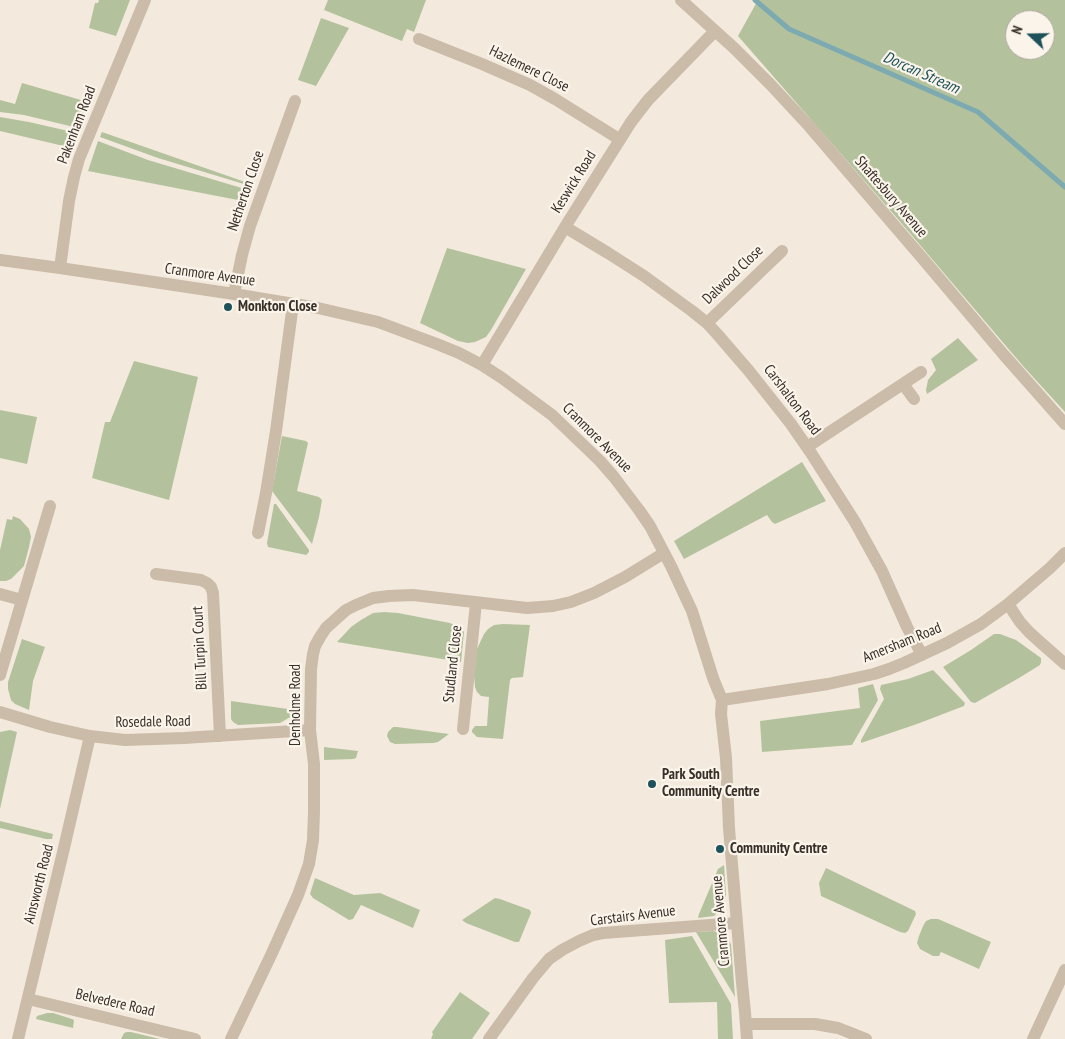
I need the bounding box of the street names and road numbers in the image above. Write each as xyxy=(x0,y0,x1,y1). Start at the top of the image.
street label: Hazlemere Close xyxy=(486,42,572,96)
street label: Pakenham Road xyxy=(54,84,100,166)
street label: Netherton Close xyxy=(224,148,268,234)
street label: Keswick Road xyxy=(548,148,600,216)
street label: Shaftesbury Avenue xyxy=(851,153,931,241)
street label: Dalwood Close xyxy=(699,242,767,308)
street label: Cranmore Avenue xyxy=(164,260,256,290)
street label: Carshalton Road xyxy=(760,361,824,439)
street label: Cranmore Avenue xyxy=(558,399,636,477)
street label: Bill Turpin Court xyxy=(189,606,211,690)
street label: Amersham Road xyxy=(860,619,944,667)
street label: Studland Close xyxy=(440,625,466,703)
street label: Denholme Road xyxy=(287,664,305,746)
street label: Rosedale Road xyxy=(115,712,191,732)
street label: Ainsworth Road xyxy=(20,842,58,926)
street label: Cranmore Avenue xyxy=(708,875,734,967)
street label: Carstairs Avenue xyxy=(589,902,677,930)
street label: Belvedere Road xyxy=(74,985,156,1021)

